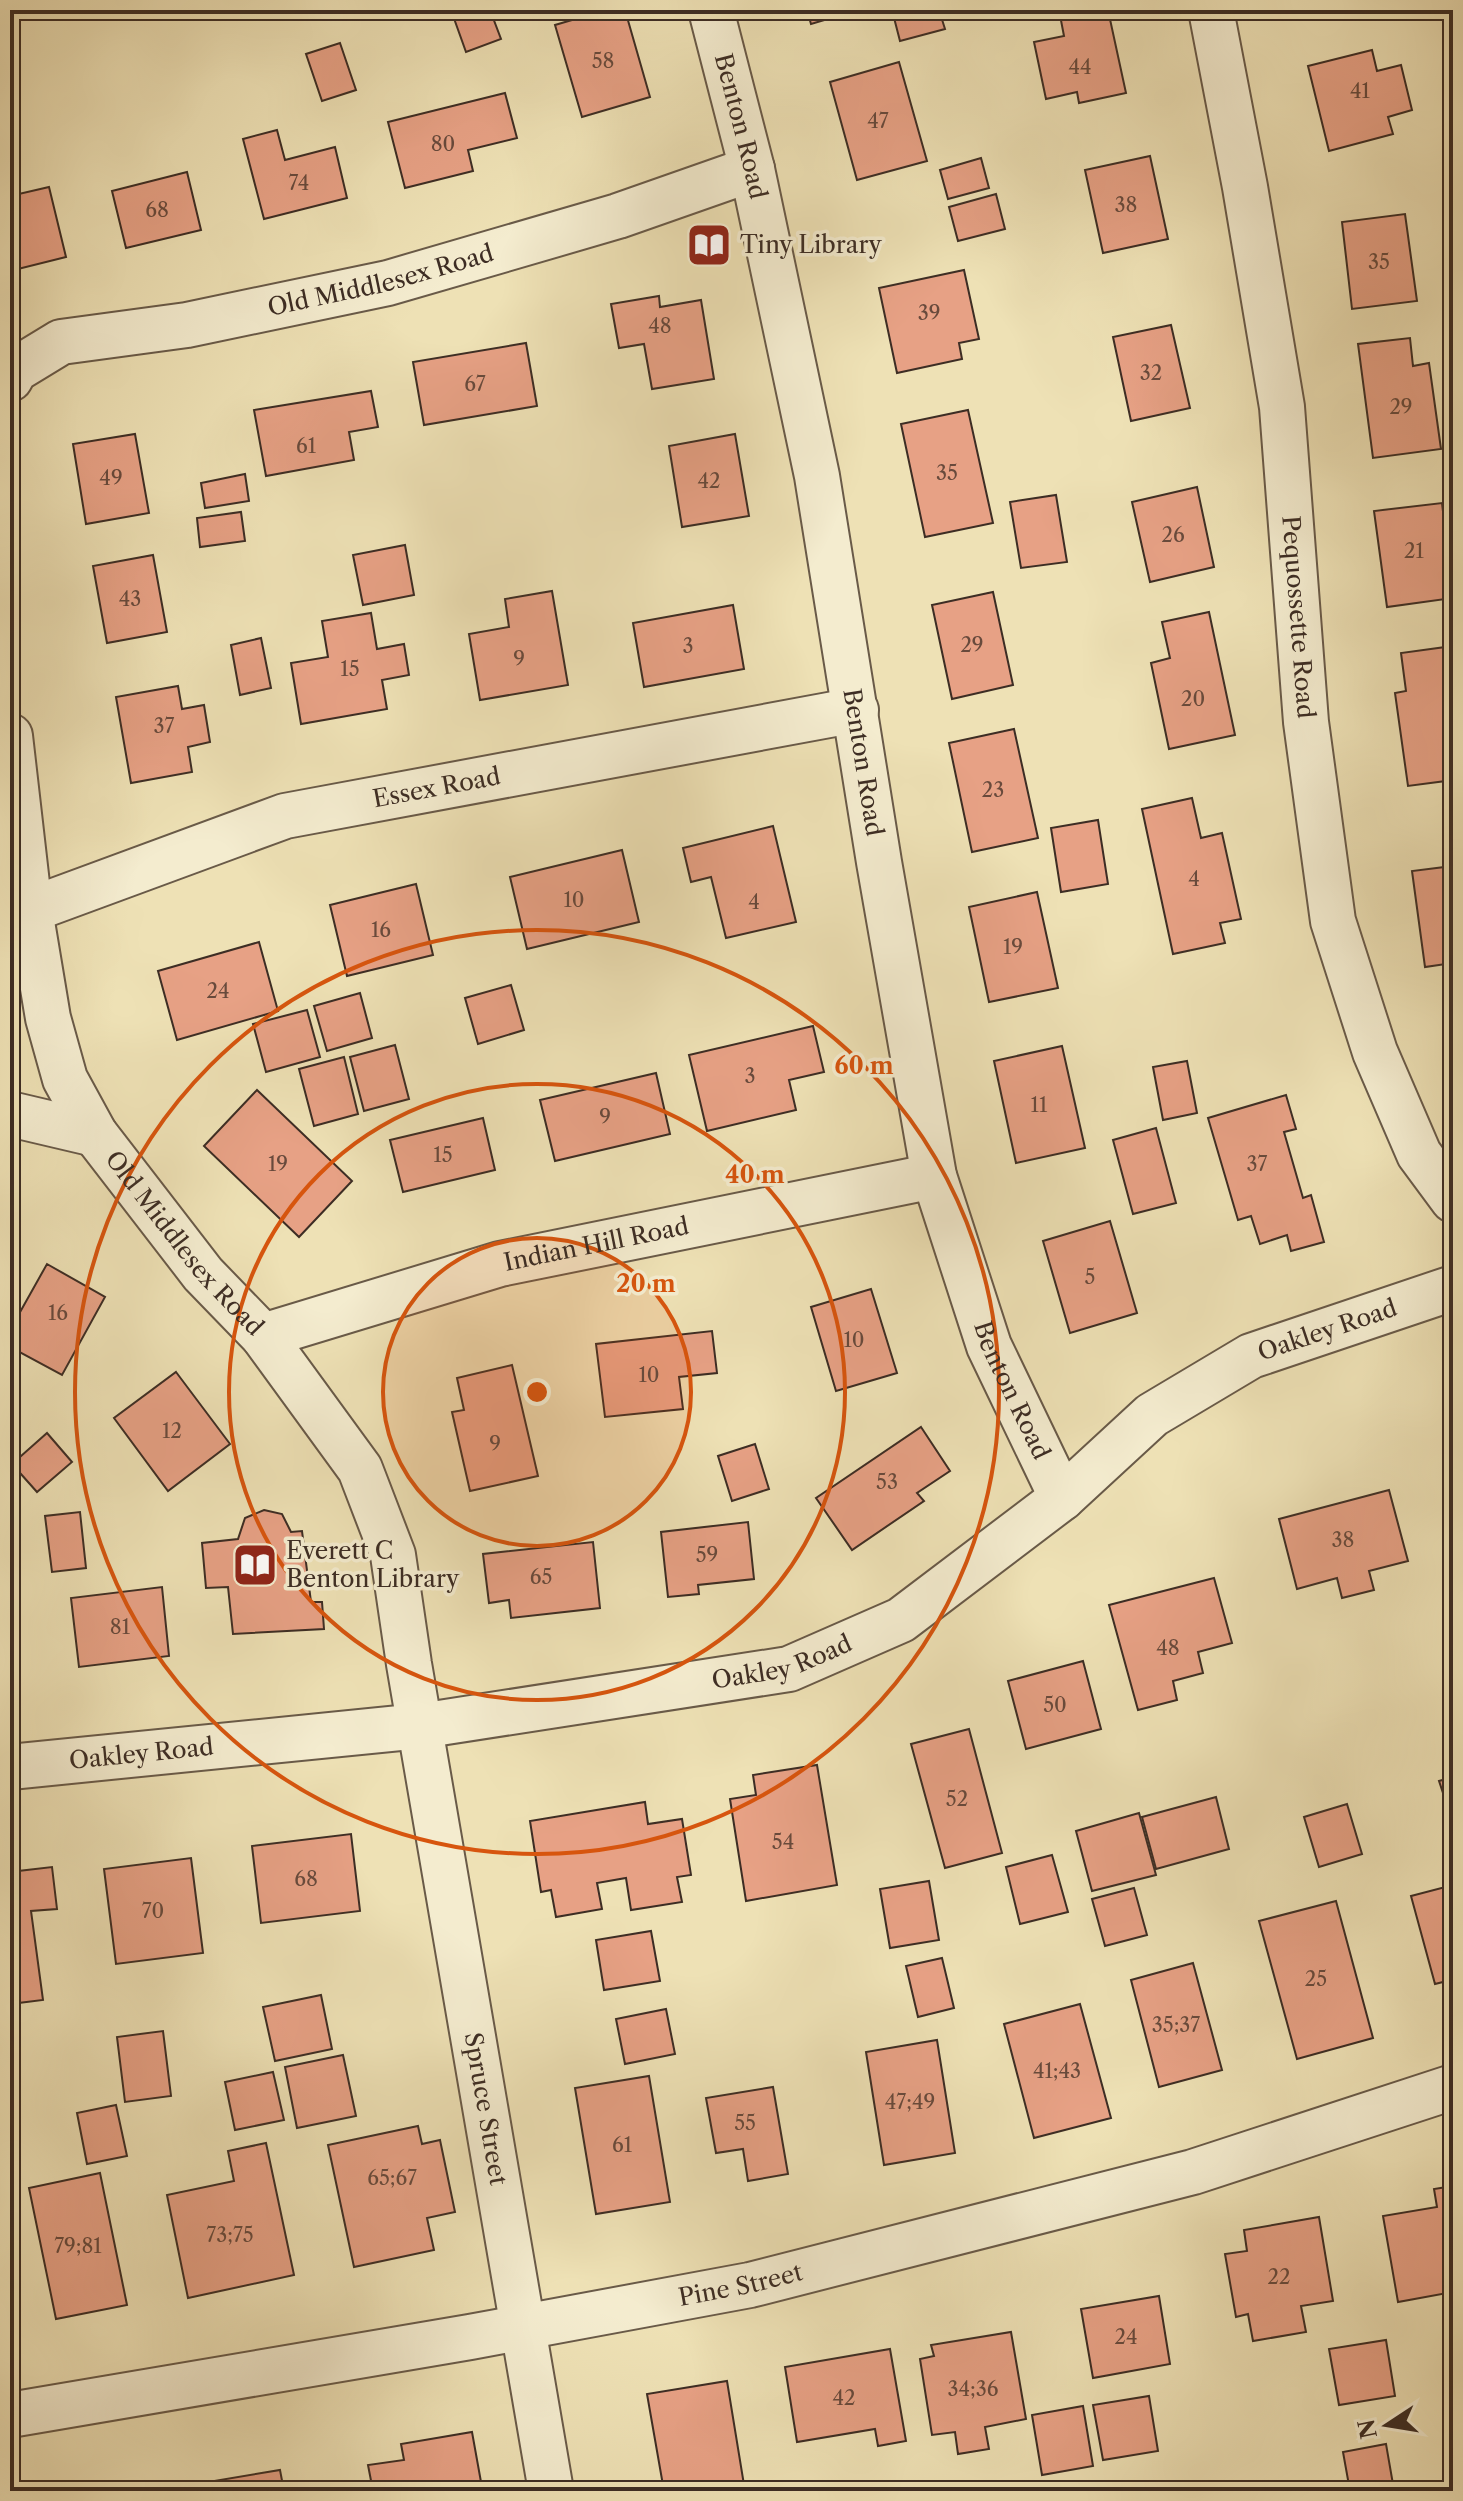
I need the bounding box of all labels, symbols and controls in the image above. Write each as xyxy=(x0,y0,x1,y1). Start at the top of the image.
house number: 58 xyxy=(592,49,614,73)
street label: Benton Road xyxy=(709,50,773,202)
house number: 44 xyxy=(1068,55,1092,79)
house number: 41 xyxy=(1350,79,1371,103)
house number: 47 xyxy=(867,109,889,133)
house number: 80 xyxy=(431,132,455,156)
house number: 74 xyxy=(289,171,309,195)
house number: 38 xyxy=(1115,193,1137,217)
house number: 68 xyxy=(145,198,169,222)
library icon: Tiny Library xyxy=(685,221,733,269)
place label: Tiny Library xyxy=(740,230,883,259)
street label: Old Middlesex Road xyxy=(265,238,497,322)
house number: 35 xyxy=(1368,250,1390,274)
house number: 39 xyxy=(918,301,940,325)
house number: 48 xyxy=(648,314,672,338)
house number: 32 xyxy=(1140,361,1162,385)
house number: 67 xyxy=(464,372,486,396)
house number: 29 xyxy=(1389,395,1413,419)
house number: 61 xyxy=(296,434,317,458)
house number: 35 xyxy=(936,461,958,485)
house number: 49 xyxy=(99,466,123,490)
house number: 42 xyxy=(697,469,721,493)
street label: Pequossette Road xyxy=(1276,515,1321,720)
house number: 26 xyxy=(1161,523,1185,547)
house number: 21 xyxy=(1404,539,1425,563)
house number: 43 xyxy=(119,587,141,611)
house number: 29 xyxy=(960,633,984,657)
house number: 3 xyxy=(682,634,694,658)
house number: 9 xyxy=(513,647,525,671)
house number: 15 xyxy=(340,657,360,681)
street label: Benton Road xyxy=(837,686,890,839)
house number: 20 xyxy=(1181,687,1205,711)
house number: 37 xyxy=(154,714,175,738)
street label: Essex Road xyxy=(370,761,503,813)
house number: 23 xyxy=(982,778,1004,802)
house number: 4 xyxy=(1188,867,1200,891)
house number: 10 xyxy=(563,888,585,912)
house number: 4 xyxy=(748,890,760,914)
house number: 16 xyxy=(371,918,391,942)
house number: 19 xyxy=(1003,935,1023,959)
house number: 24 xyxy=(206,979,230,1003)
text: 60 m xyxy=(834,1051,894,1080)
house number: 3 xyxy=(744,1064,756,1088)
house number: 11 xyxy=(1031,1093,1048,1117)
house number: 9 xyxy=(599,1105,611,1129)
house number: 15 xyxy=(433,1143,453,1167)
street label: Old Middlesex Road xyxy=(100,1145,270,1342)
house number: 19 xyxy=(268,1152,288,1176)
house number: 37 xyxy=(1247,1152,1268,1176)
text: 40 m xyxy=(725,1160,785,1189)
street label: Indian Hill Road xyxy=(501,1211,692,1277)
house number: 5 xyxy=(1085,1265,1095,1289)
text: 20 m xyxy=(616,1269,676,1298)
street label: Oakley Road xyxy=(1254,1293,1401,1367)
house number: 16 xyxy=(48,1301,68,1325)
street label: Benton Road xyxy=(968,1318,1056,1464)
house number: 10 xyxy=(843,1328,865,1352)
house number: 10 xyxy=(638,1363,660,1387)
centre of rings xyxy=(523,1378,551,1406)
house number: 12 xyxy=(162,1419,182,1443)
house number: 9 xyxy=(489,1432,501,1456)
house number: 53 xyxy=(876,1470,898,1494)
house number: 38 xyxy=(1332,1528,1354,1552)
place label: Everett C Benton Library xyxy=(286,1536,460,1593)
library icon: Everett C Benton Library xyxy=(231,1541,279,1589)
house number: 59 xyxy=(696,1543,718,1567)
house number: 65 xyxy=(530,1565,552,1589)
house number: 81 xyxy=(110,1615,131,1639)
street label: Oakley Road xyxy=(710,1628,856,1695)
house number: 48 xyxy=(1156,1636,1180,1660)
house number: 50 xyxy=(1043,1693,1067,1717)
street label: Oakley Road xyxy=(68,1732,215,1775)
house number: 52 xyxy=(946,1787,968,1811)
house number: 54 xyxy=(772,1830,794,1854)
house number: 68 xyxy=(294,1867,318,1891)
house number: 70 xyxy=(142,1899,164,1923)
house number: 25 xyxy=(1305,1967,1327,1991)
house number: 35;37 xyxy=(1152,2013,1200,2037)
street label: Spruce Street xyxy=(459,2030,513,2188)
house number: 41;43 xyxy=(1033,2059,1081,2083)
house number: 47;49 xyxy=(885,2090,935,2114)
house number: 55 xyxy=(734,2111,756,2135)
house number: 61 xyxy=(612,2133,633,2157)
house number: 65;67 xyxy=(367,2166,417,2190)
house number: 73;75 xyxy=(206,2223,254,2247)
house number: 79;81 xyxy=(54,2234,102,2258)
street label: Pine Street xyxy=(676,2257,806,2312)
house number: 22 xyxy=(1268,2265,1291,2289)
house number: 24 xyxy=(1114,2325,1138,2349)
house number: 34;36 xyxy=(948,2377,999,2401)
north arrow xyxy=(1347,2385,1427,2465)
house number: 42 xyxy=(832,2386,856,2410)
text: N xyxy=(1353,2417,1383,2441)

